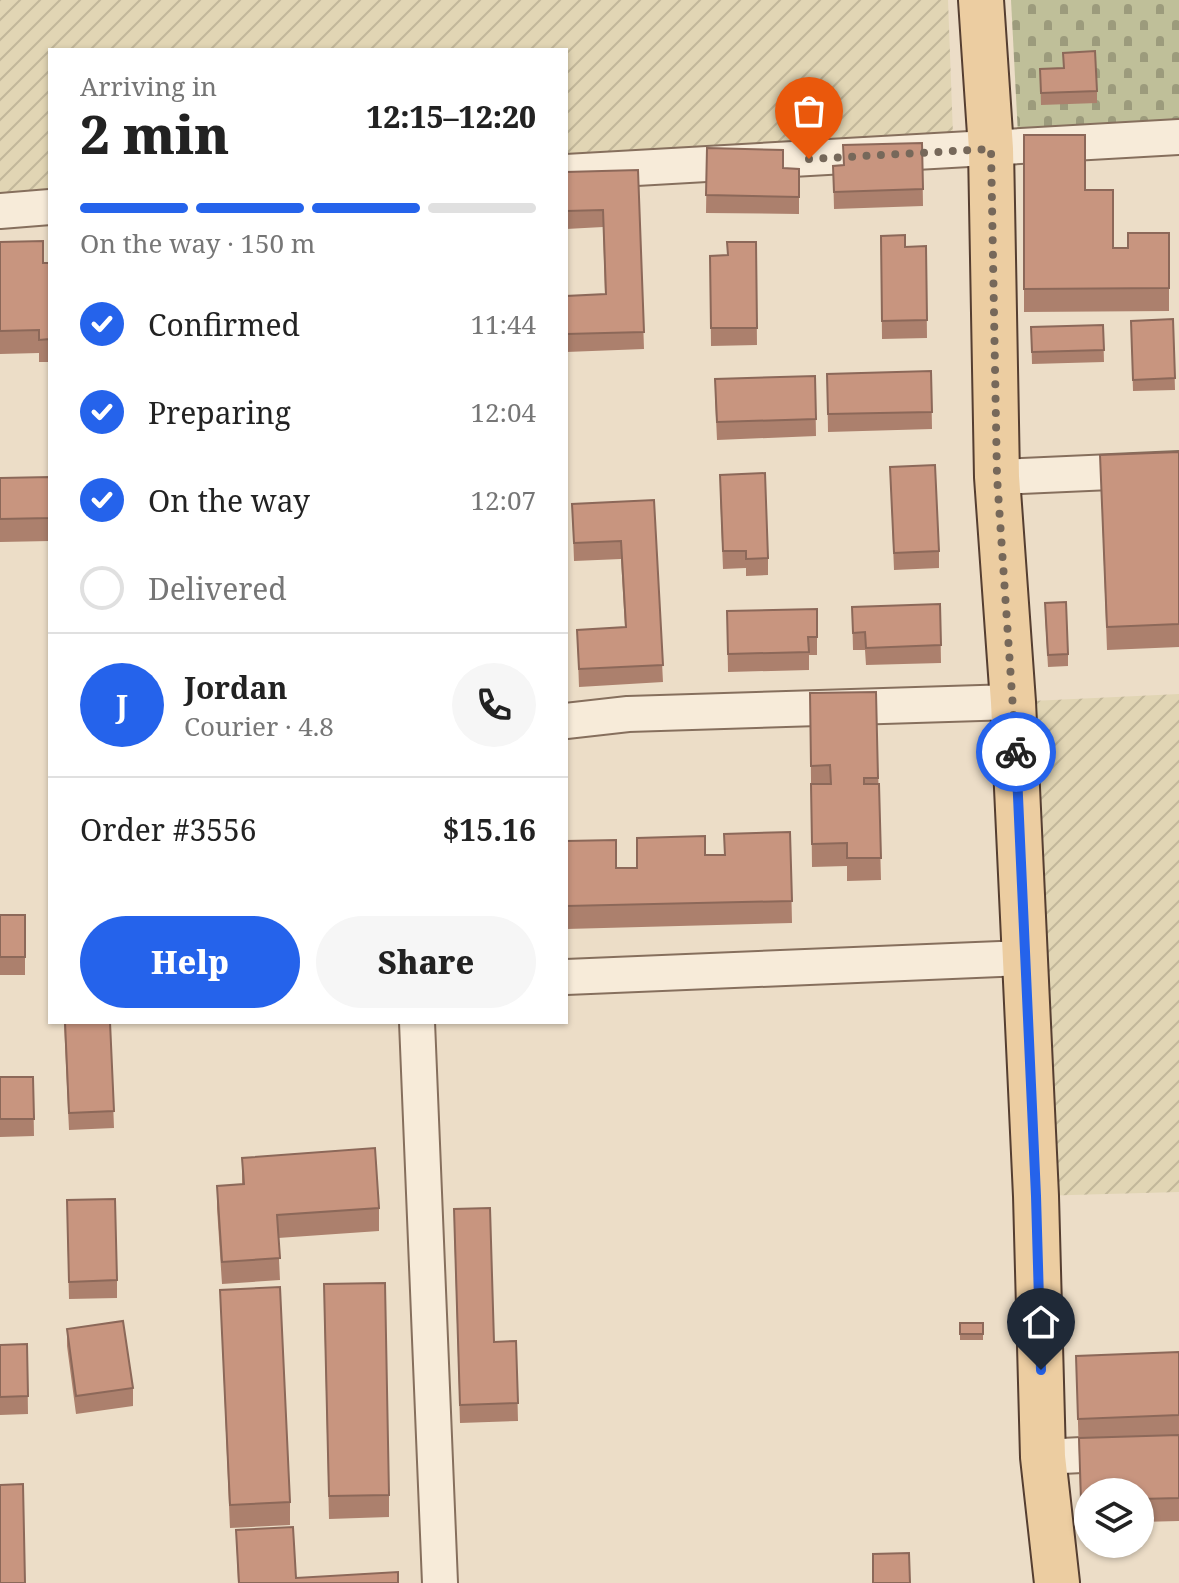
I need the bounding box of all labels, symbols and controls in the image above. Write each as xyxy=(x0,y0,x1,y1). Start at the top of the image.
text: Arriving in xyxy=(80,68,217,104)
pin xyxy=(775,77,843,159)
icon: bag xyxy=(787,89,831,133)
text: 12:15–12:20 xyxy=(366,96,536,137)
text: 2 min xyxy=(80,98,229,169)
text: On the way · 150 m xyxy=(80,225,315,261)
icon: check xyxy=(80,302,124,346)
text: Confirmed xyxy=(148,304,300,345)
text: 11:44 xyxy=(470,306,536,342)
icon: check xyxy=(80,390,124,434)
text: Preparing xyxy=(148,392,291,433)
text: 12:04 xyxy=(470,394,536,430)
icon: check xyxy=(80,478,124,522)
text: On the way xyxy=(148,480,310,521)
text: 12:07 xyxy=(470,482,536,518)
text: Delivered xyxy=(148,568,287,609)
button: phone xyxy=(452,663,536,747)
text: Jordan xyxy=(184,667,287,708)
text: J xyxy=(116,685,128,726)
text: Courier · 4.8 xyxy=(184,708,334,744)
courier xyxy=(976,712,1056,792)
icon: bike xyxy=(994,730,1038,774)
text: Order #3556 xyxy=(80,809,257,850)
text: $15.16 xyxy=(442,809,536,850)
button: Help xyxy=(80,916,300,1008)
button: Share xyxy=(316,916,536,1008)
pin xyxy=(1007,1288,1075,1370)
icon: home xyxy=(1019,1300,1063,1344)
map controls xyxy=(1074,1478,1154,1558)
button: layers xyxy=(1074,1478,1154,1558)

